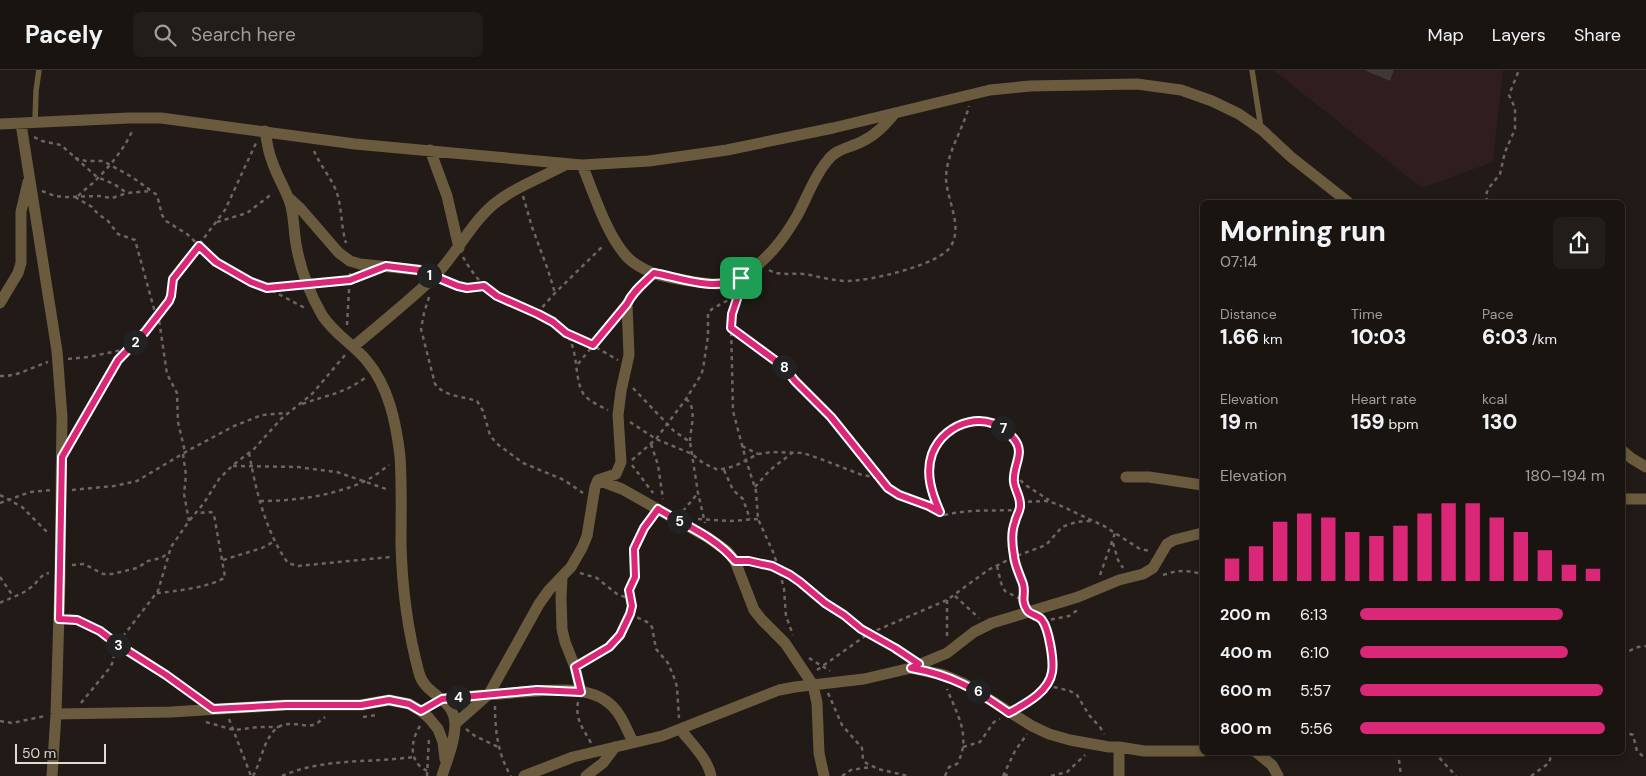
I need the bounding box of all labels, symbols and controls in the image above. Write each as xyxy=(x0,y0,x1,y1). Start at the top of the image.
search box xyxy=(133,12,483,57)
text: Pacely xyxy=(25,19,103,50)
icon: search xyxy=(151,21,179,49)
text: Search here xyxy=(191,22,296,47)
text: Map xyxy=(1428,23,1464,47)
text: Layers xyxy=(1492,23,1546,47)
text: Share xyxy=(1574,23,1621,47)
text: Morning run xyxy=(1220,213,1386,250)
button: share xyxy=(1553,217,1605,269)
text: 07:14 xyxy=(1220,251,1257,272)
pin xyxy=(720,257,762,299)
pin: 1 xyxy=(416,262,442,288)
icon: arrive xyxy=(727,264,755,292)
text: 1 xyxy=(427,266,432,284)
text: Distance xyxy=(1220,305,1277,323)
text: Time xyxy=(1351,305,1383,323)
text: Pace xyxy=(1482,305,1513,323)
text: 1.66 xyxy=(1220,323,1259,351)
text: 10:03 xyxy=(1351,323,1407,351)
text: 6:03 xyxy=(1482,323,1528,351)
pin: 2 xyxy=(122,330,148,354)
text: km xyxy=(1259,330,1282,348)
text: /km xyxy=(1528,330,1557,348)
text: 2 xyxy=(131,333,140,351)
pin: 8 xyxy=(772,354,796,380)
text: 8 xyxy=(780,358,789,376)
text: Elevation xyxy=(1220,390,1278,408)
text: Heart rate xyxy=(1351,390,1416,408)
text: kcal xyxy=(1482,390,1507,408)
text: 19 xyxy=(1220,408,1241,436)
text: 159 xyxy=(1351,408,1385,436)
text: 130 xyxy=(1482,408,1517,436)
text: m xyxy=(1241,415,1257,433)
text: bpm xyxy=(1385,415,1418,433)
pin: 7 xyxy=(990,416,1016,440)
text: 7 xyxy=(1000,419,1007,437)
text: Elevation xyxy=(1220,465,1287,486)
text: 180–194 m xyxy=(1525,465,1605,486)
pin: 5 xyxy=(666,508,692,534)
text: 5 xyxy=(675,512,684,530)
text: 200 m xyxy=(1220,604,1271,625)
text: 6:13 xyxy=(1300,604,1328,625)
pin: 3 xyxy=(106,632,130,658)
text: 3 xyxy=(114,636,123,654)
text: 400 m xyxy=(1220,642,1272,663)
text: 6:10 xyxy=(1300,642,1329,663)
pin: 6 xyxy=(966,678,990,704)
text: 600 m xyxy=(1220,680,1272,701)
text: 5:57 xyxy=(1300,680,1331,701)
text: 6 xyxy=(974,682,983,700)
pin: 4 xyxy=(446,684,470,710)
text: 4 xyxy=(454,688,463,706)
text: 800 m xyxy=(1220,718,1271,739)
text: 5:56 xyxy=(1300,718,1333,739)
scale bar xyxy=(15,741,106,764)
text: 50 m xyxy=(22,744,56,762)

